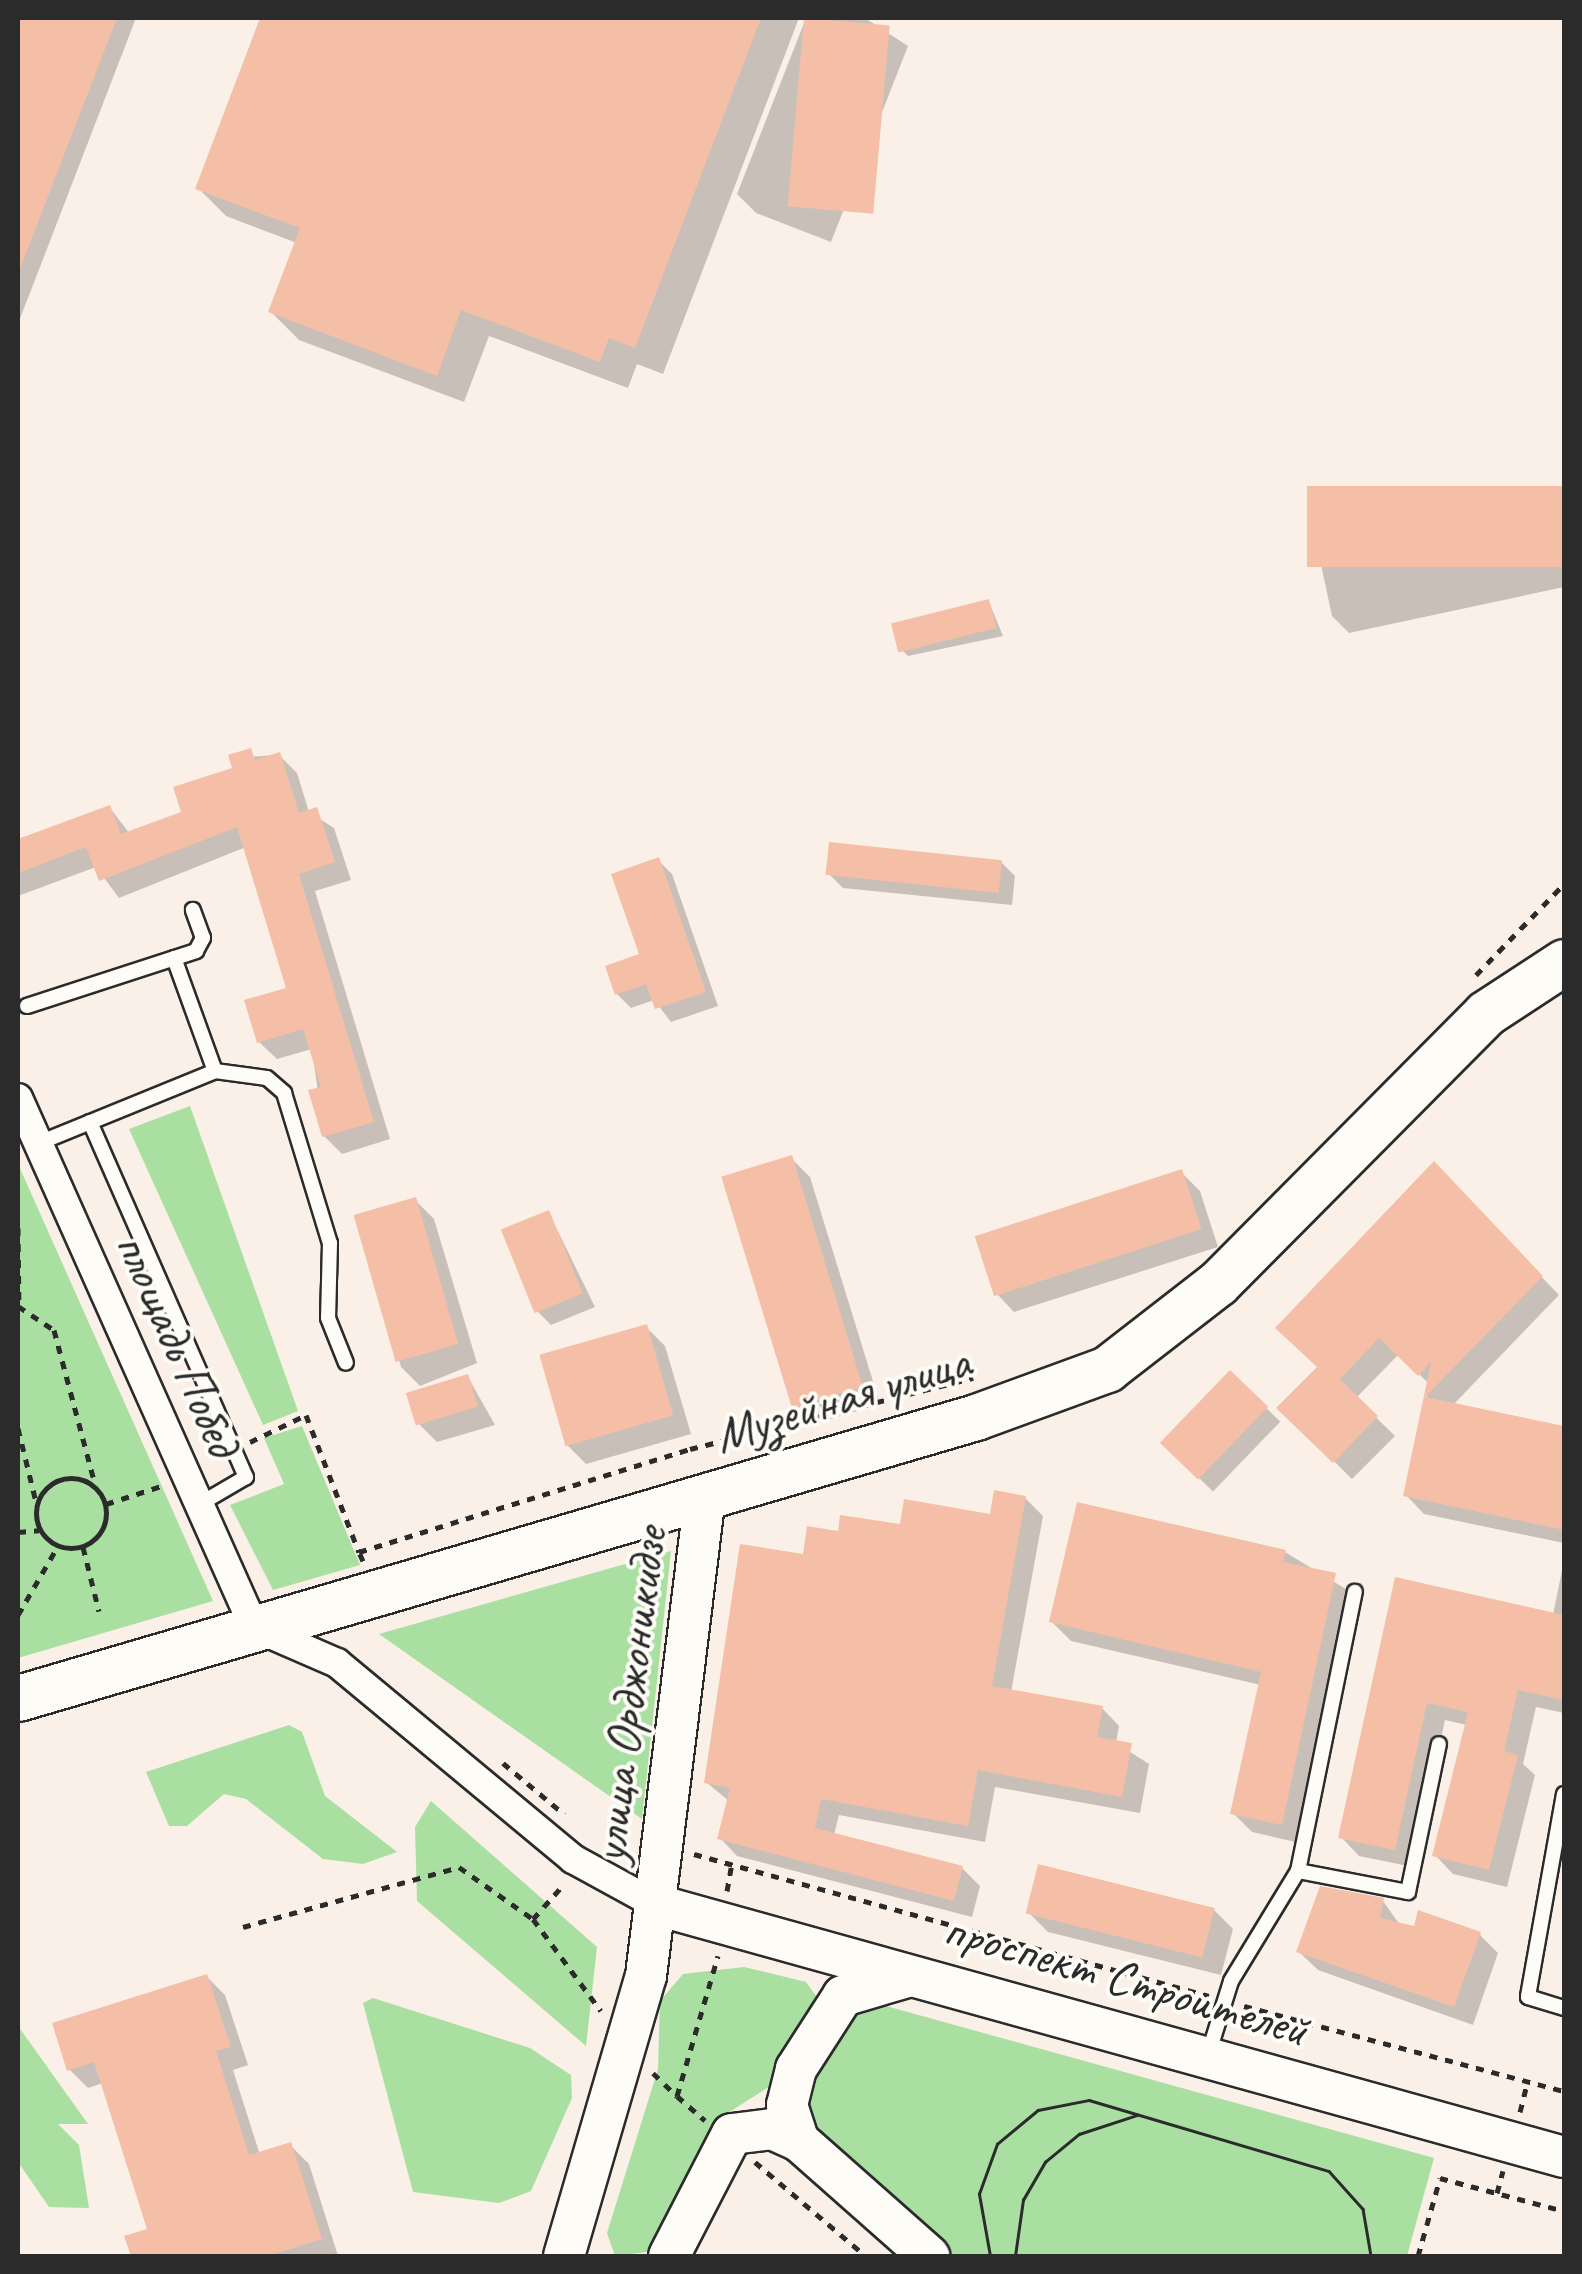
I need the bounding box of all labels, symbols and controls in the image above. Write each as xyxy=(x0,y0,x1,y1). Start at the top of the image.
street label: площадь Побед xyxy=(102,1223,254,1465)
street label: Музейная улица xyxy=(704,1330,980,1466)
street label: улица Орджоникидзе xyxy=(579,1526,679,1864)
street label: проспект Строителей xyxy=(937,1898,1315,2060)

